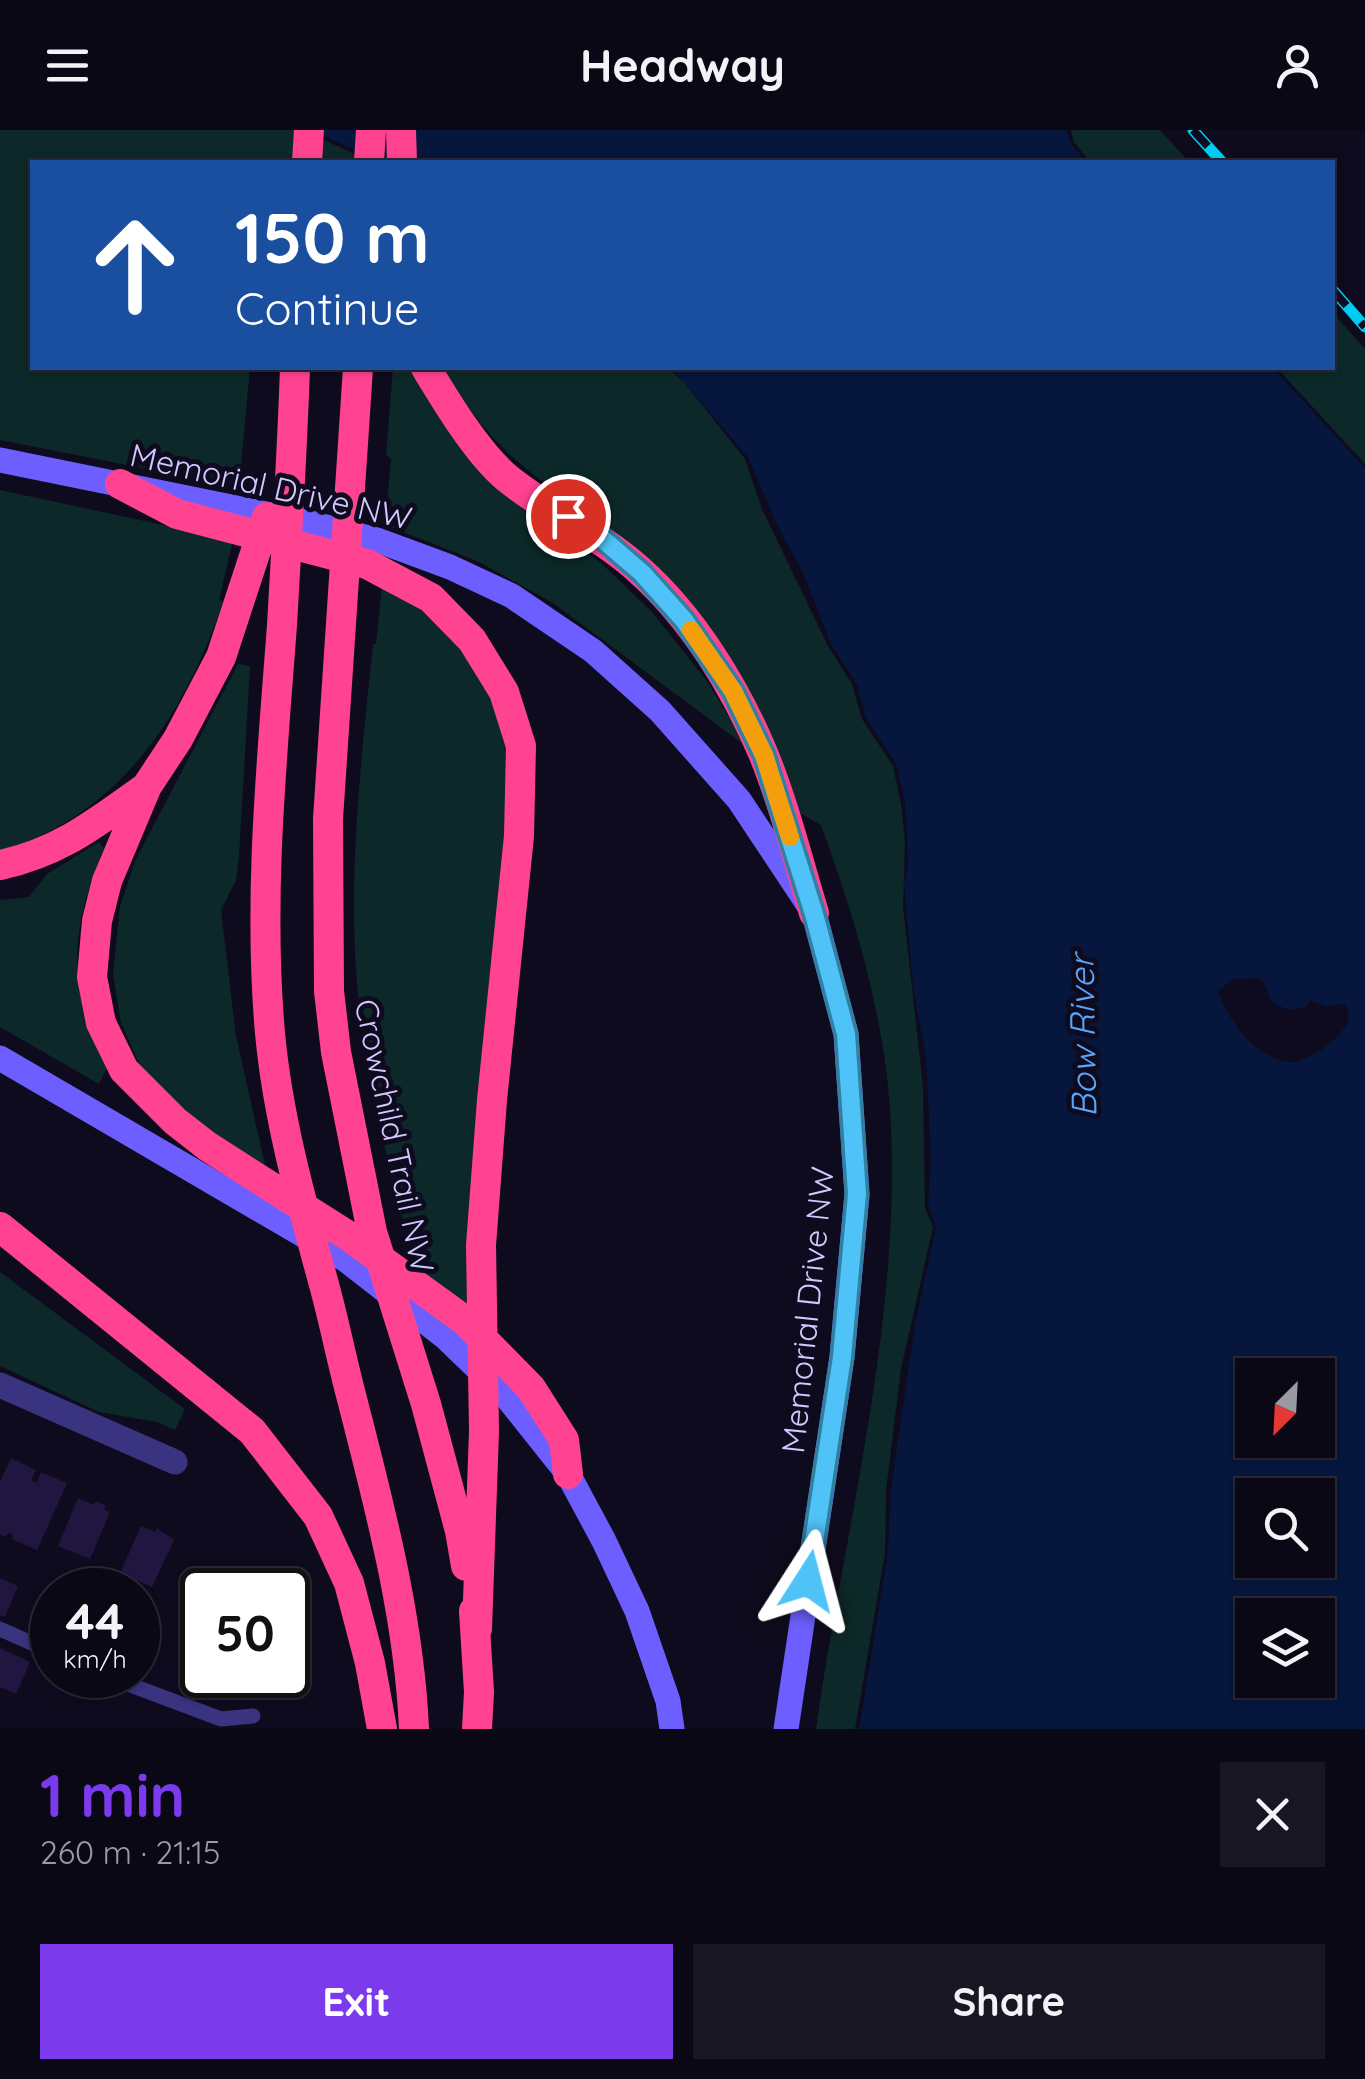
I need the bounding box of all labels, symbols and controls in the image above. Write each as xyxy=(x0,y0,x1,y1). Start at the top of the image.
text: Headway xyxy=(580,37,785,93)
icon: menu xyxy=(40,38,95,93)
icon: person xyxy=(1270,38,1325,93)
text: 150 m xyxy=(235,193,430,281)
icon: ahead xyxy=(70,200,200,330)
text: Continue xyxy=(235,280,420,336)
street label: Memorial Drive NW xyxy=(127,434,416,538)
pin xyxy=(526,474,611,559)
icon: arrive xyxy=(541,489,596,544)
water label: Bow River xyxy=(1059,950,1105,1118)
street label: Crowchild Trail NW xyxy=(346,995,443,1276)
street label: Memorial Drive NW xyxy=(772,1165,842,1455)
north arrow xyxy=(1235,1358,1335,1458)
map controls xyxy=(1235,1358,1335,1698)
button: search xyxy=(1235,1478,1335,1578)
position arrow xyxy=(756,1529,860,1633)
speed limit sign: 50 xyxy=(180,1568,310,1698)
text: 44 xyxy=(66,1589,124,1652)
button: layers xyxy=(1235,1598,1335,1698)
text: km/h xyxy=(63,1643,127,1674)
text: 1 min xyxy=(40,1757,185,1832)
button: close xyxy=(1220,1762,1325,1867)
text: 260 m · 21:15 xyxy=(40,1832,220,1872)
button: Exit xyxy=(40,1944,673,2059)
button: Share xyxy=(693,1944,1325,2059)

